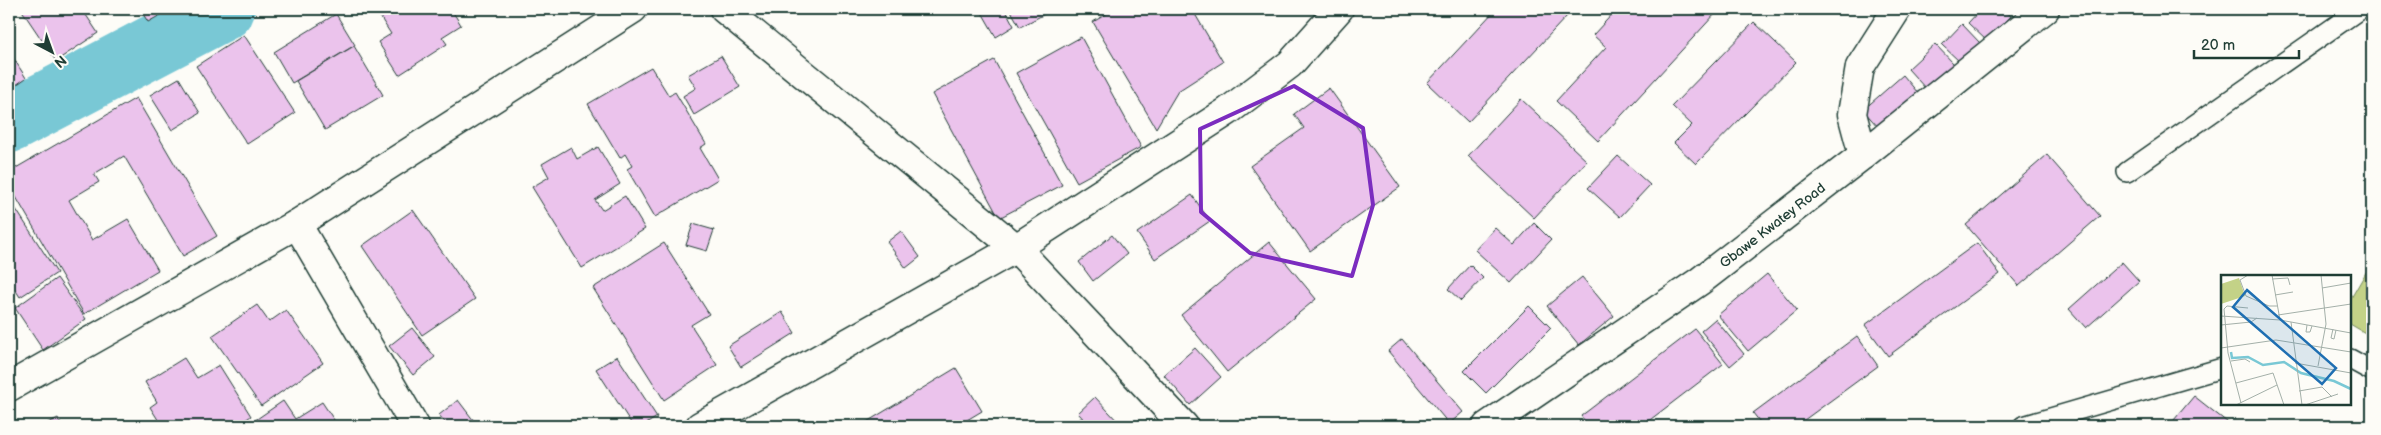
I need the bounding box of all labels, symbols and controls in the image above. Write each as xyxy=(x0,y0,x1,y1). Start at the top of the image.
north arrow xyxy=(28,28,78,78)
scale bar xyxy=(2194,28,2298,60)
text: 20 m xyxy=(2201,36,2235,55)
text: N xyxy=(51,52,70,71)
street label: Gbawe Kwatey Road xyxy=(1716,179,1828,271)
inset map xyxy=(2221,275,2351,405)

